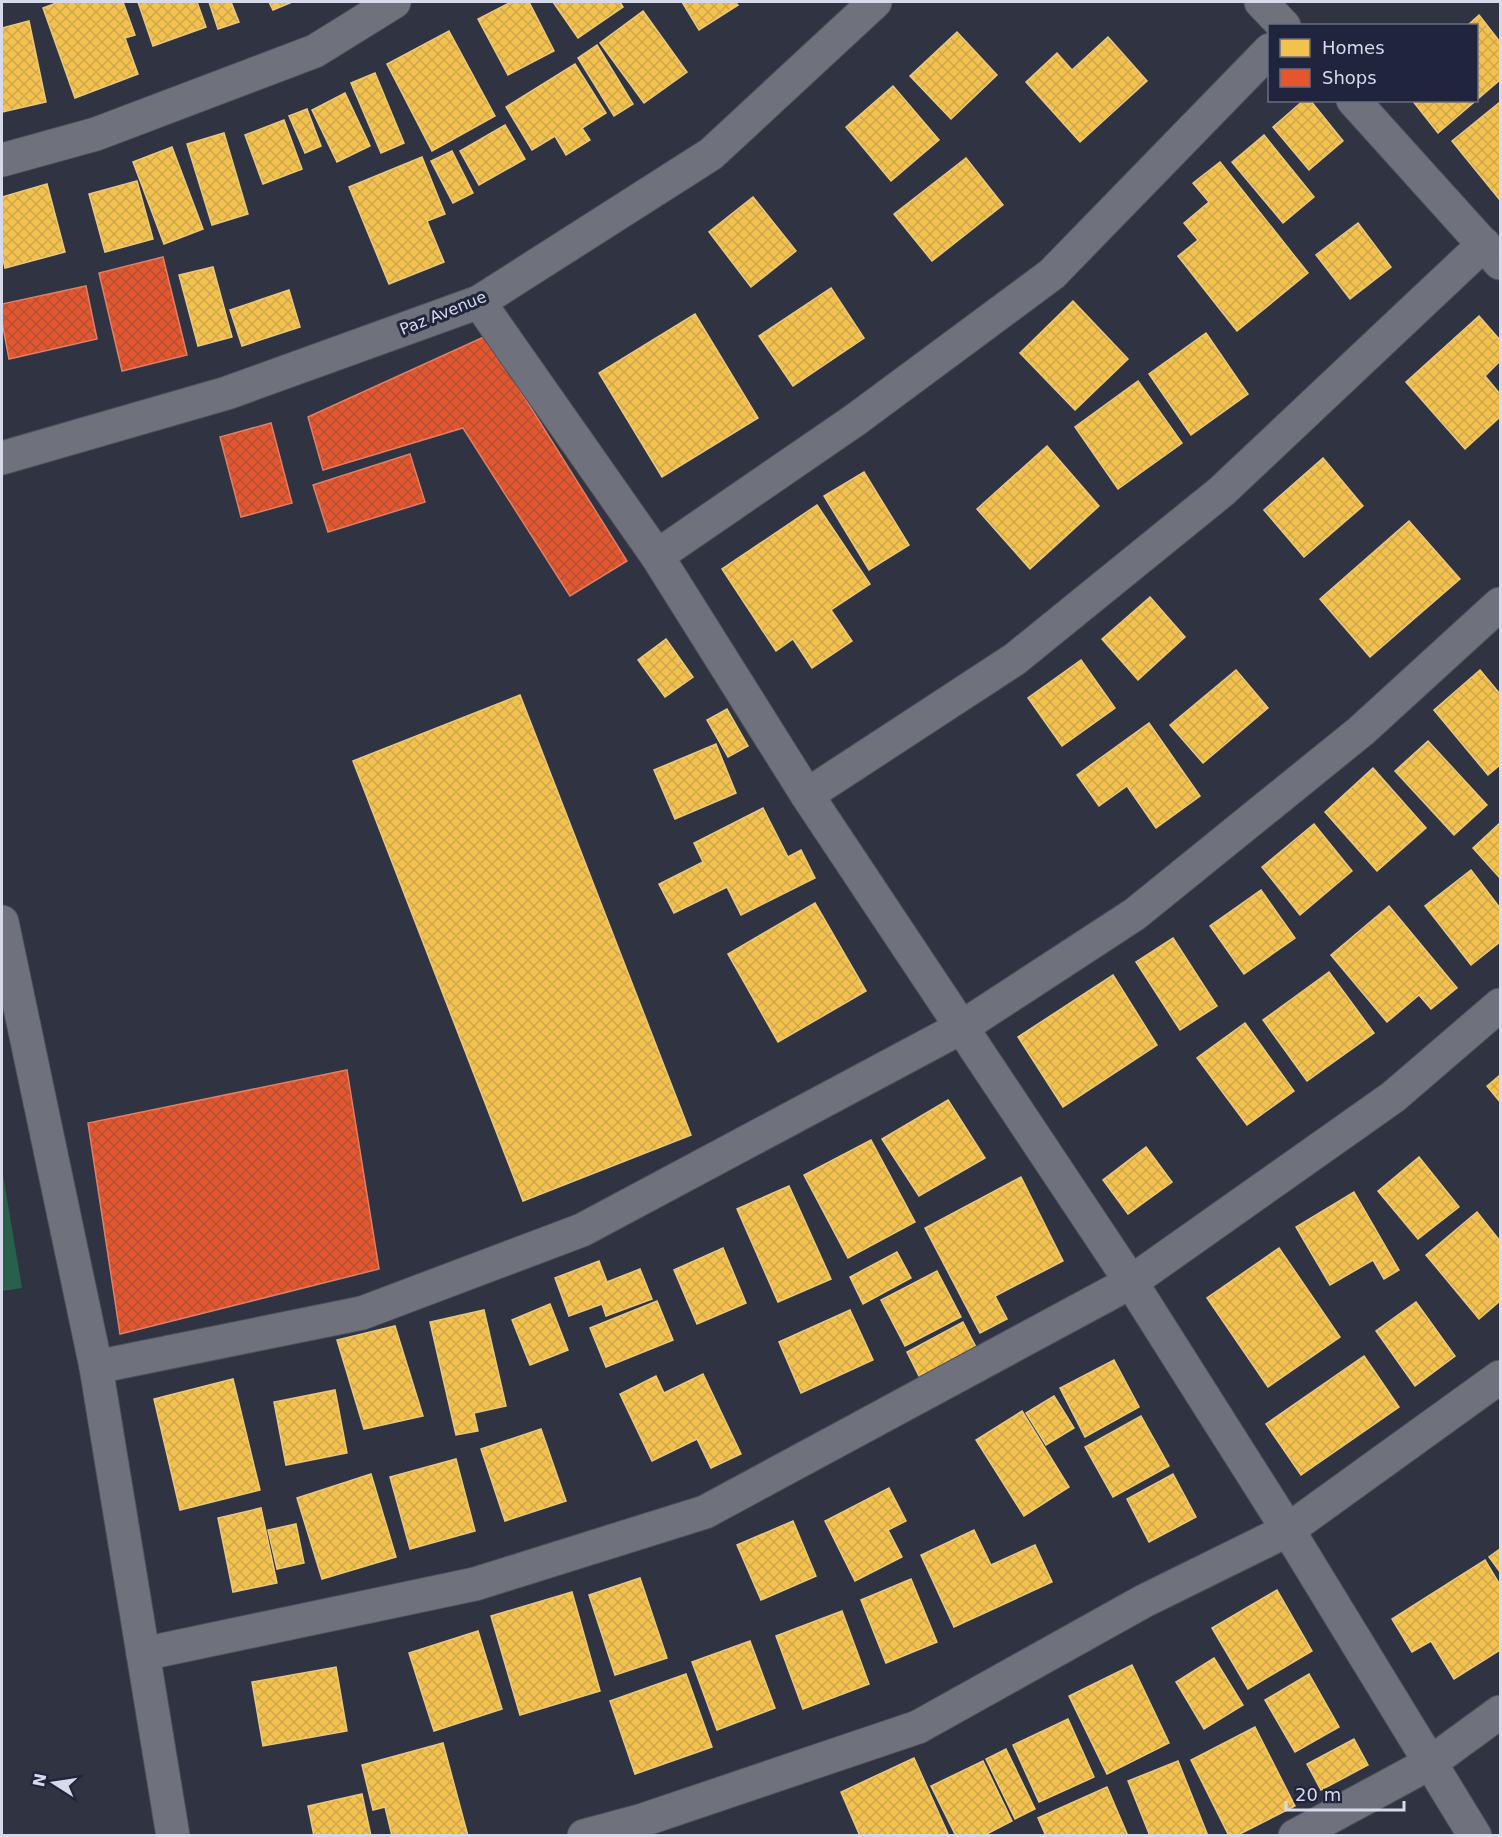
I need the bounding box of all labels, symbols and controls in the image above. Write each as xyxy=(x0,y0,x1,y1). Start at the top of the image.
legend xyxy=(1268,24,1478,102)
text: Homes xyxy=(1322,37,1385,58)
text: Shops xyxy=(1322,67,1377,88)
street label: Paz Avenue xyxy=(397,287,489,339)
north arrow xyxy=(24,1753,84,1813)
text: N xyxy=(29,1771,51,1789)
scale bar xyxy=(1286,1774,1404,1812)
text: 20 m xyxy=(1295,1784,1341,1805)

